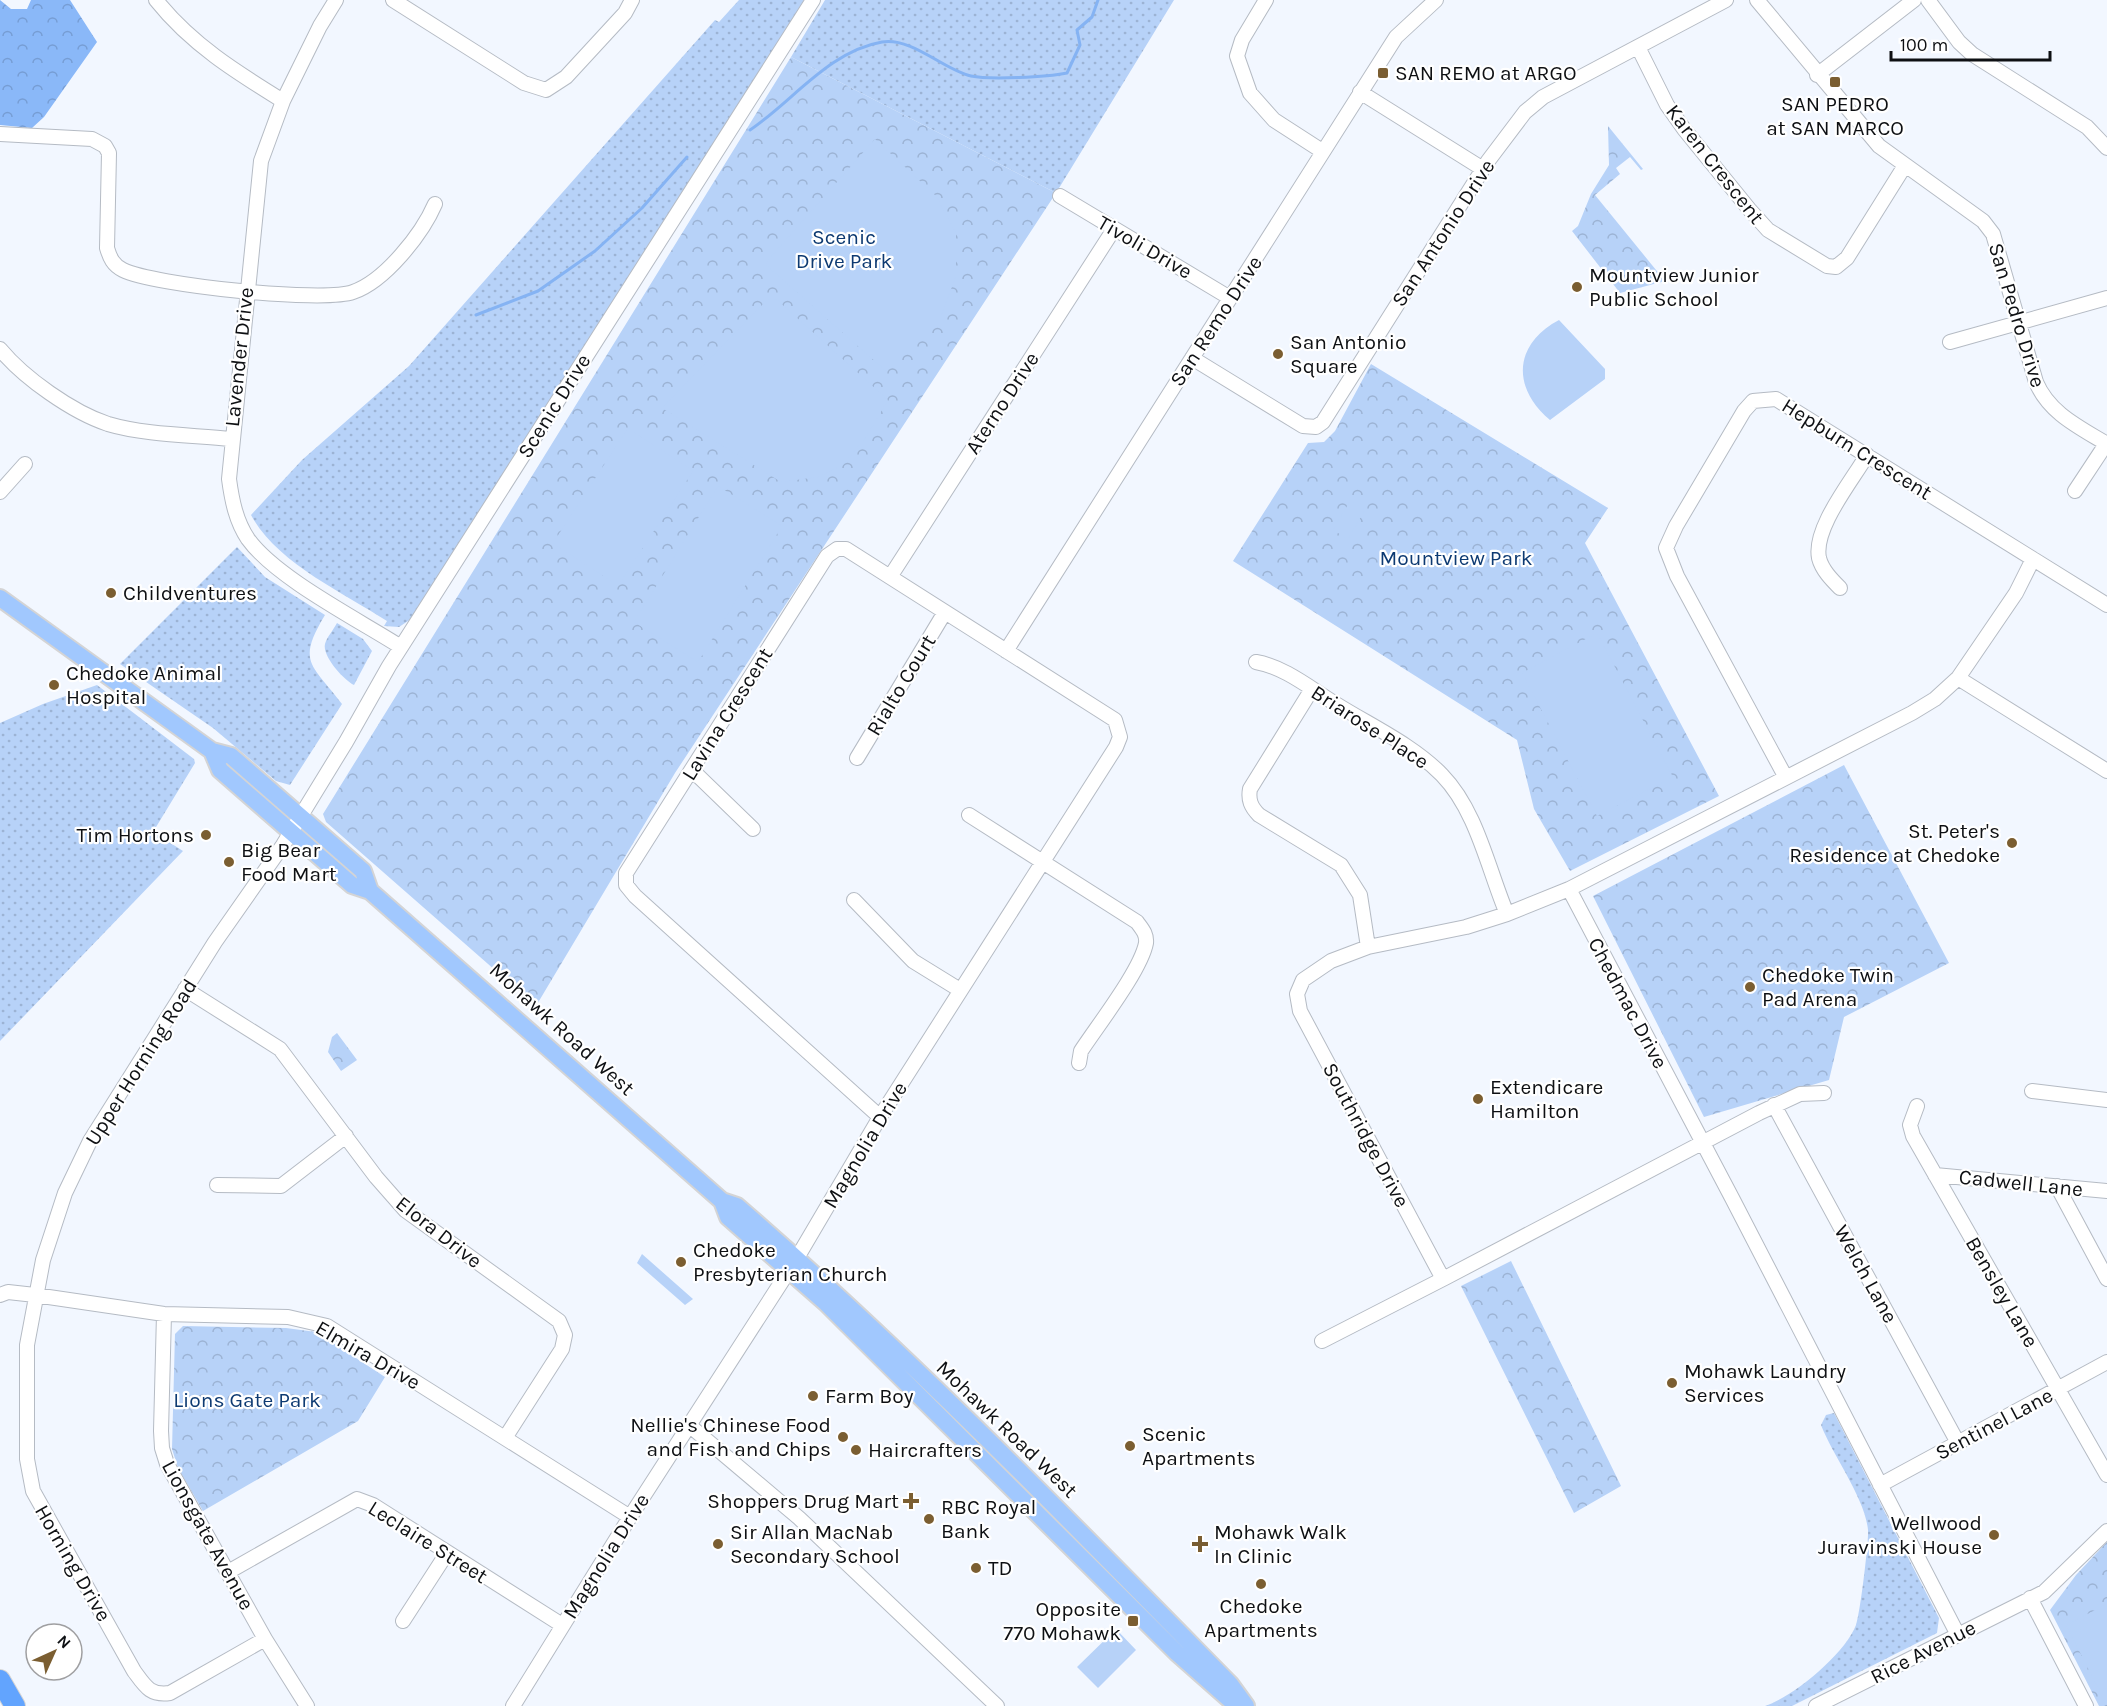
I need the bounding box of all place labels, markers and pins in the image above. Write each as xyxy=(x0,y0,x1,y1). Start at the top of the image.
place label: SAN REMO at ARGO xyxy=(1395,61,1577,85)
marker: SAN REMO at ARGO xyxy=(1376,66,1390,80)
marker: SAN PEDRO at SAN MARCO xyxy=(1828,75,1842,89)
place label: SAN PEDRO at SAN MARCO xyxy=(1766,92,1904,140)
place label: Mountview Junior Public School xyxy=(1589,263,1759,311)
marker: Mountview Junior Public School xyxy=(1570,280,1584,294)
place label: San Antonio Square xyxy=(1290,330,1406,378)
marker: San Antonio Square xyxy=(1271,347,1285,361)
place label: Childventures xyxy=(123,581,257,605)
marker: Childventures xyxy=(104,586,118,600)
place label: Chedoke Animal Hospital xyxy=(66,661,222,709)
marker: Chedoke Animal Hospital xyxy=(47,678,61,692)
place label: St. Peter's Residence at Chedoke xyxy=(1789,819,2000,867)
place label: Tim Hortons xyxy=(76,823,194,847)
marker: Tim Hortons xyxy=(199,828,213,842)
marker: St. Peter's Residence at Chedoke xyxy=(2005,836,2019,850)
place label: Big Bear Food Mart xyxy=(241,838,337,886)
marker: Big Bear Food Mart xyxy=(222,855,236,869)
place label: Chedoke Twin Pad Arena xyxy=(1762,963,1894,1011)
marker: Chedoke Twin Pad Arena xyxy=(1743,980,1757,994)
place label: Extendicare Hamilton xyxy=(1490,1075,1603,1123)
marker: Extendicare Hamilton xyxy=(1471,1092,1485,1106)
place label: Chedoke Presbyterian Church xyxy=(693,1238,887,1286)
marker: Chedoke Presbyterian Church xyxy=(674,1255,688,1269)
place label: Mohawk Laundry Services xyxy=(1684,1359,1846,1407)
marker: Mohawk Laundry Services xyxy=(1665,1376,1679,1390)
place label: Farm Boy xyxy=(825,1384,914,1408)
marker: Farm Boy xyxy=(806,1389,820,1403)
place label: Nellie's Chinese Food and Fish and Chips xyxy=(630,1413,831,1461)
place label: Scenic Apartments xyxy=(1142,1422,1255,1470)
marker: Nellie's Chinese Food and Fish and Chips xyxy=(836,1430,850,1444)
place label: Haircrafters xyxy=(868,1438,982,1462)
marker: Scenic Apartments xyxy=(1123,1439,1137,1453)
marker: Haircrafters xyxy=(849,1443,863,1457)
place label: Shoppers Drug Mart xyxy=(707,1489,899,1513)
marker: Shoppers Drug Mart xyxy=(904,1494,918,1508)
place label: RBC Royal Bank xyxy=(941,1495,1036,1543)
place label: Wellwood Juravinski House xyxy=(1818,1511,1982,1559)
marker: RBC Royal Bank xyxy=(922,1512,936,1526)
place label: Sir Allan MacNab Secondary School xyxy=(730,1520,900,1568)
place label: Mohawk Walk In Clinic xyxy=(1214,1520,1347,1568)
marker: Wellwood Juravinski House xyxy=(1987,1528,2001,1542)
marker: Mohawk Walk In Clinic xyxy=(1191,1535,1209,1553)
marker: Sir Allan MacNab Secondary School xyxy=(711,1537,725,1551)
place label: TD xyxy=(988,1556,1012,1580)
marker: TD xyxy=(969,1561,983,1575)
marker: Chedoke Apartments xyxy=(1254,1577,1268,1591)
place label: Chedoke Apartments xyxy=(1204,1594,1318,1642)
place label: Opposite 770 Mohawk xyxy=(1003,1597,1121,1645)
marker: Opposite 770 Mohawk xyxy=(1126,1614,1140,1628)

